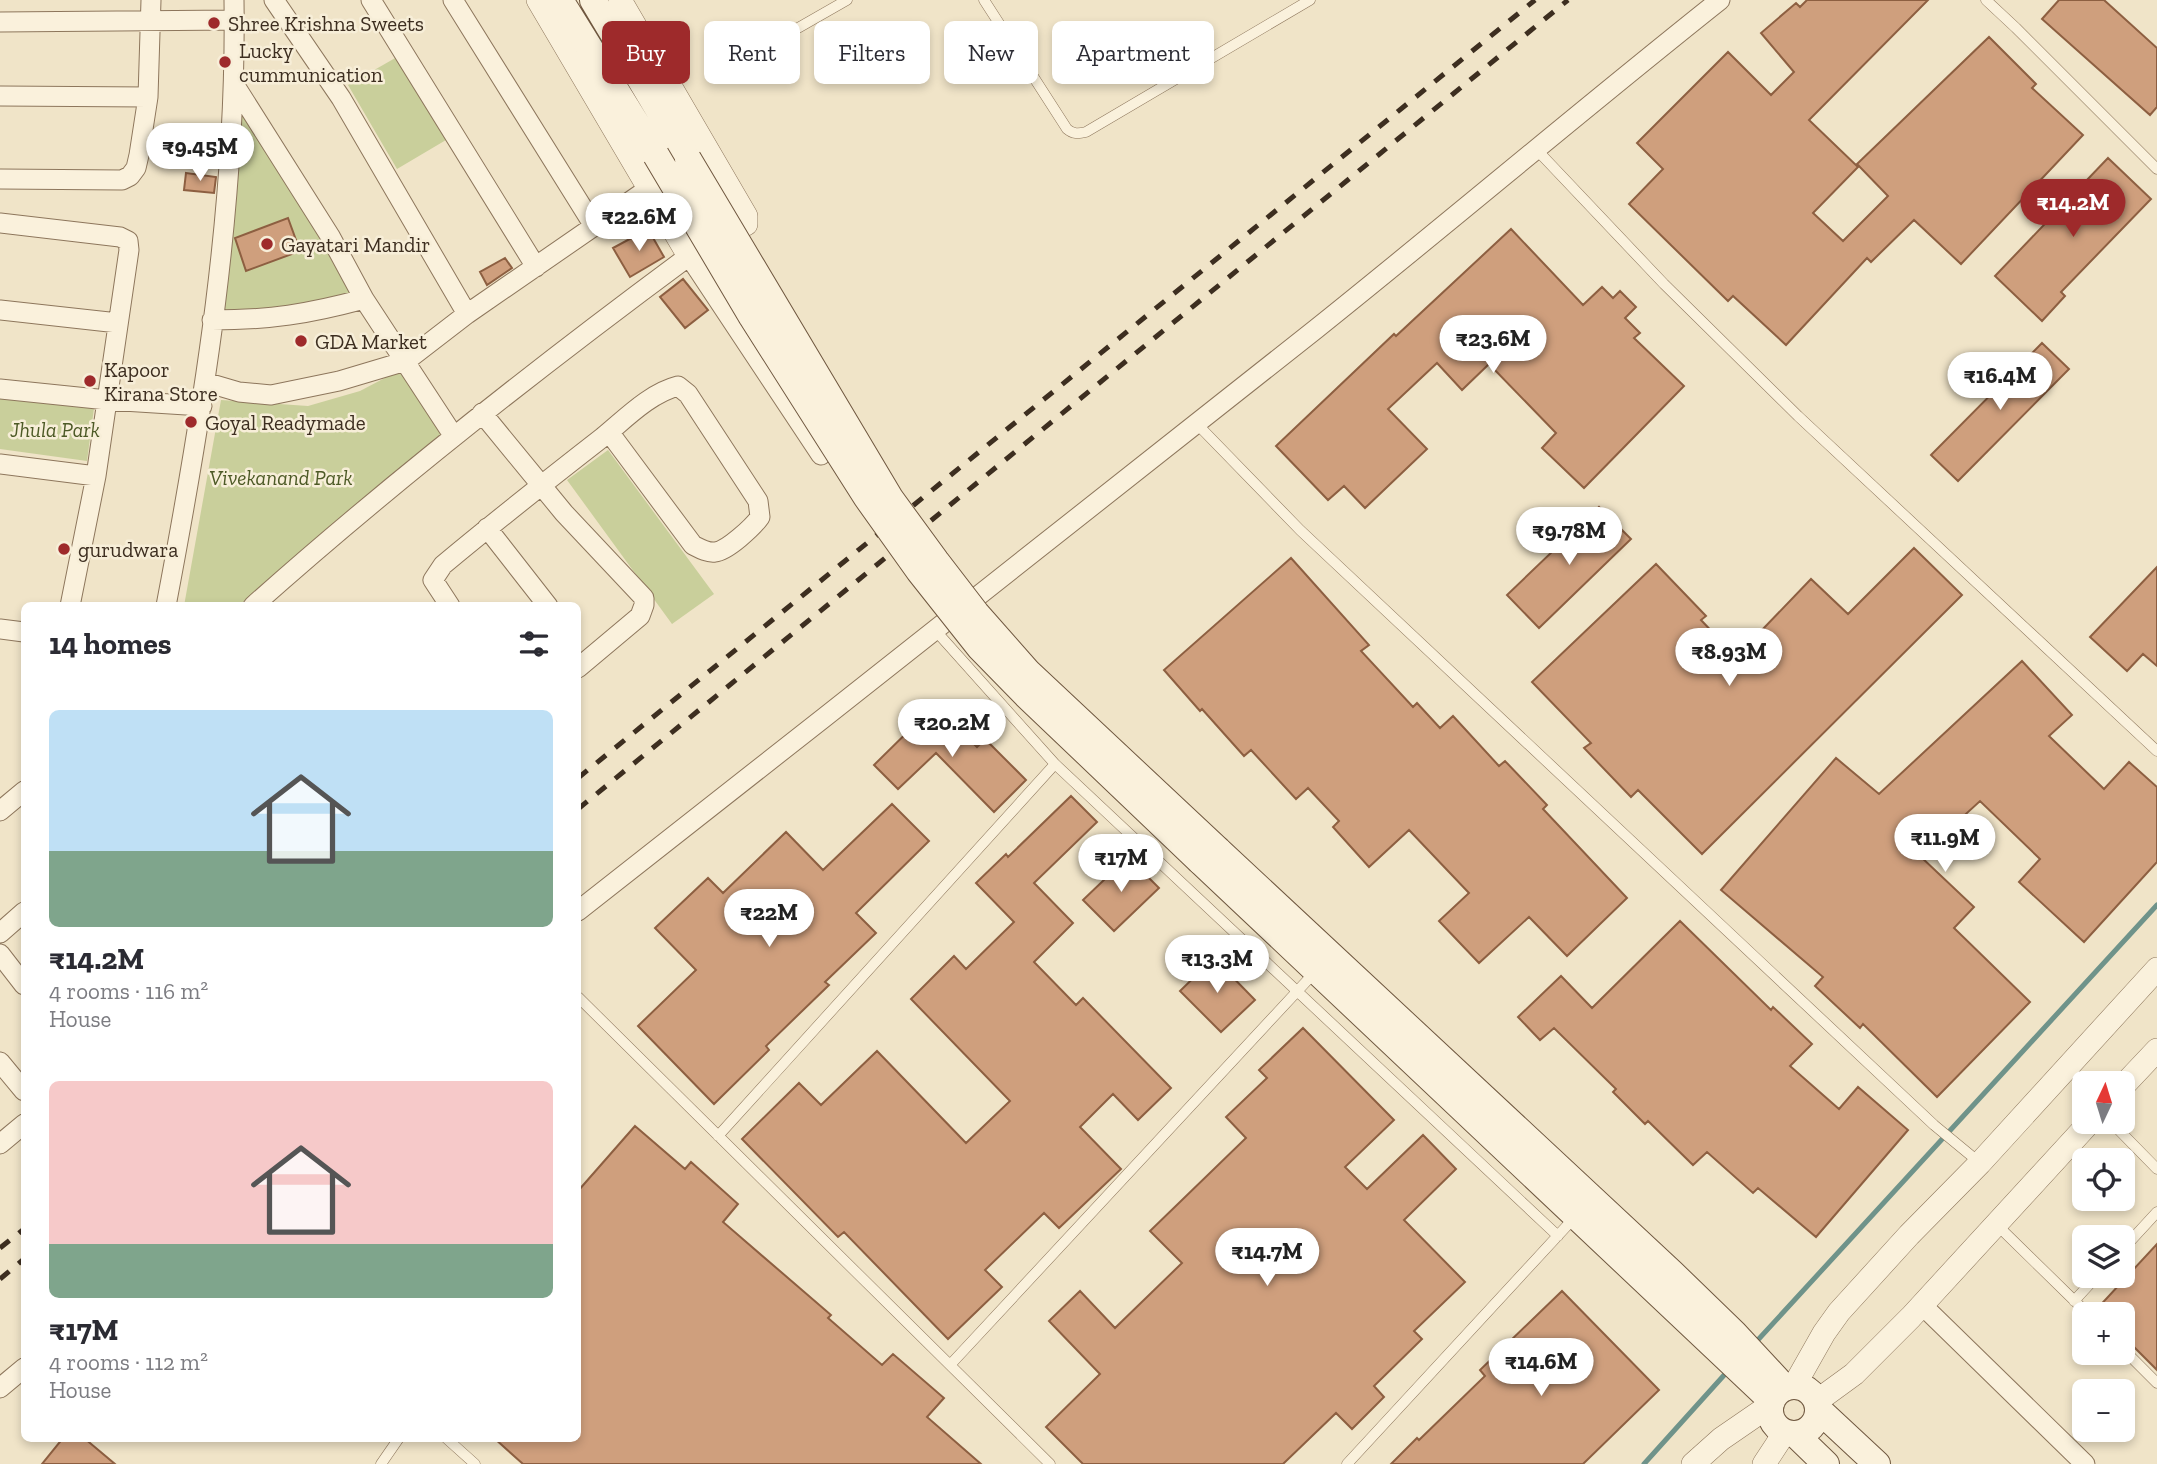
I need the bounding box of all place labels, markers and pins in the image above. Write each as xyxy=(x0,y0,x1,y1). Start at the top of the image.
place label: Shree Krishna Sweets xyxy=(228,11,424,36)
marker: Shree Krishna Sweets xyxy=(206,15,222,31)
place label: Lucky cummunication xyxy=(239,38,383,87)
marker: Lucky cummunication xyxy=(217,54,233,70)
pin: ₹9.45M xyxy=(143,124,257,183)
pin: ₹14.2M xyxy=(2016,180,2130,239)
pin: ₹22.6M xyxy=(582,194,696,253)
place label: Gayatari Mandir xyxy=(281,232,430,257)
marker: Gayatari Mandir xyxy=(259,236,275,252)
pin: ₹23.6M xyxy=(1436,316,1550,375)
place label: GDA Market xyxy=(315,329,427,354)
marker: GDA Market xyxy=(293,333,309,349)
pin: ₹16.4M xyxy=(1943,352,2057,412)
place label: Kapoor Kirana Store xyxy=(104,357,218,406)
marker: Kapoor Kirana Store xyxy=(82,373,98,389)
place label: Goyal Readymade xyxy=(205,410,366,435)
marker: Goyal Readymade xyxy=(183,414,199,430)
pin: ₹9.78M xyxy=(1512,508,1626,567)
place label: gurudwara xyxy=(78,537,178,562)
marker: gurudwara xyxy=(56,541,72,557)
pin: ₹8.93M xyxy=(1672,628,1786,688)
pin: ₹20.2M xyxy=(895,700,1009,759)
pin: ₹11.9M xyxy=(1888,814,2002,874)
pin: ₹17M xyxy=(1080,834,1162,894)
pin: ₹22M xyxy=(728,890,810,949)
pin: ₹13.3M xyxy=(1160,936,1274,995)
pin: ₹14.7M xyxy=(1210,1228,1324,1288)
pin: ₹14.6M xyxy=(1484,1338,1598,1398)

